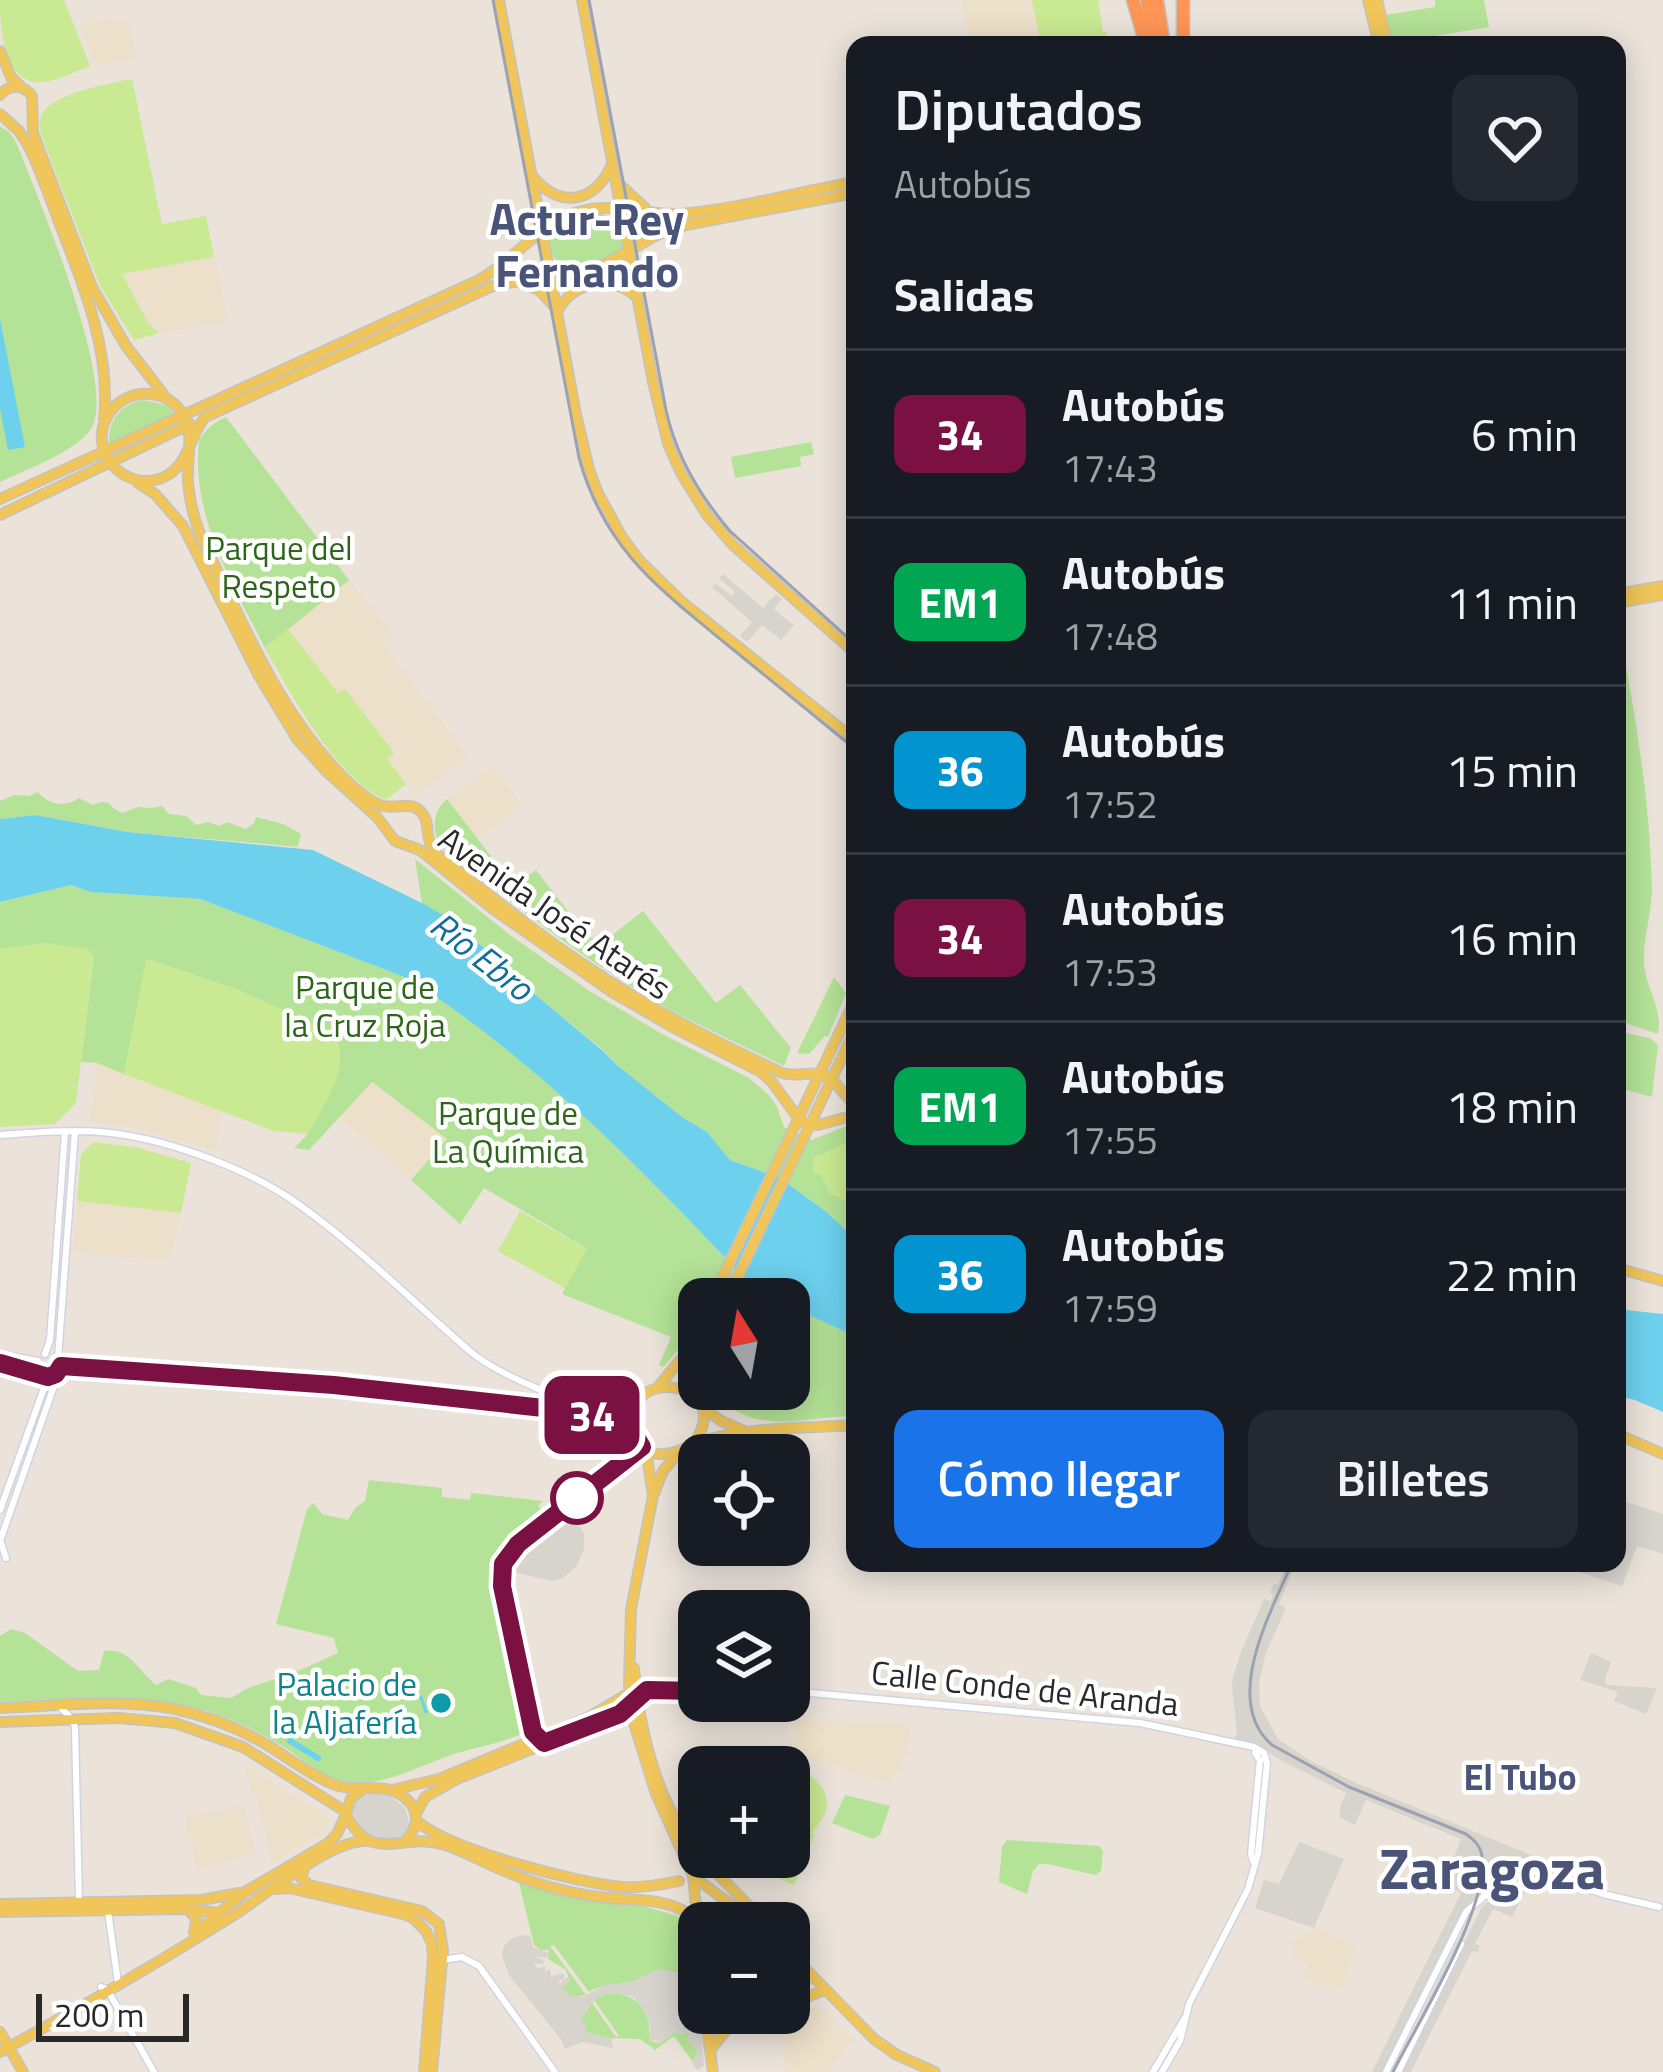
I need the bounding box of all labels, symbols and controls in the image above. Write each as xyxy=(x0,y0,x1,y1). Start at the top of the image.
text: Diputados xyxy=(894,65,1143,152)
button: heart xyxy=(1452,75,1578,201)
text: Autobús xyxy=(894,154,1032,213)
district label: Actur-Rey Fernando xyxy=(490,184,684,304)
text: Salidas xyxy=(894,260,1034,328)
text: Autobús xyxy=(1062,370,1225,438)
text: 6 min xyxy=(1471,400,1578,468)
text: 34 xyxy=(936,402,984,466)
text: 17:43 xyxy=(1062,438,1158,497)
park label: Parque del Respeto xyxy=(205,523,353,611)
text: Autobús xyxy=(1062,538,1225,606)
text: 11 min xyxy=(1446,568,1578,636)
text: EM1 xyxy=(919,570,1001,634)
text: 17:48 xyxy=(1062,606,1158,665)
text: Autobús xyxy=(1062,706,1225,774)
text: 15 min xyxy=(1446,736,1578,804)
text: 36 xyxy=(936,738,984,802)
text: 17:52 xyxy=(1062,774,1158,833)
street label: Avenida José Atarés xyxy=(428,814,682,1012)
text: Autobús xyxy=(1062,874,1225,942)
water label: Río Ebro xyxy=(419,898,547,1014)
text: 16 min xyxy=(1446,904,1578,972)
text: 34 xyxy=(936,906,984,970)
text: 17:53 xyxy=(1062,942,1158,1001)
park label: Parque de la Cruz Roja xyxy=(284,962,446,1050)
text: Autobús xyxy=(1062,1042,1225,1110)
text: 18 min xyxy=(1446,1072,1578,1140)
text: EM1 xyxy=(919,1074,1001,1138)
park label: Parque de La Química xyxy=(432,1088,584,1176)
text: 17:55 xyxy=(1062,1110,1158,1169)
text: Autobús xyxy=(1062,1210,1225,1278)
text: 22 min xyxy=(1446,1240,1578,1308)
text: 36 xyxy=(936,1242,984,1306)
north arrow xyxy=(678,1278,810,1410)
map controls xyxy=(678,1278,810,2034)
text: 17:59 xyxy=(1062,1278,1158,1337)
line badge: 34 xyxy=(538,1376,646,1454)
text: 34 xyxy=(568,1383,616,1447)
button: Cómo llegar xyxy=(894,1410,1224,1548)
button: Billetes xyxy=(1248,1410,1578,1548)
button: locate xyxy=(678,1434,810,1566)
unlabelled marker xyxy=(552,1473,602,1523)
button: layers xyxy=(678,1590,810,1722)
street label: Calle Conde de Aranda xyxy=(869,1647,1181,1729)
place label: Palacio de la Aljafería xyxy=(272,1659,417,1747)
marker: Palacio de la Aljafería xyxy=(428,1690,454,1716)
button: + xyxy=(678,1746,810,1878)
district label: El Tubo xyxy=(1463,1749,1577,1804)
district label: Zaragoza xyxy=(1379,1824,1605,1911)
button: − xyxy=(678,1902,810,2034)
scale bar xyxy=(36,1988,189,2041)
text: 200 m xyxy=(54,1990,144,2040)

